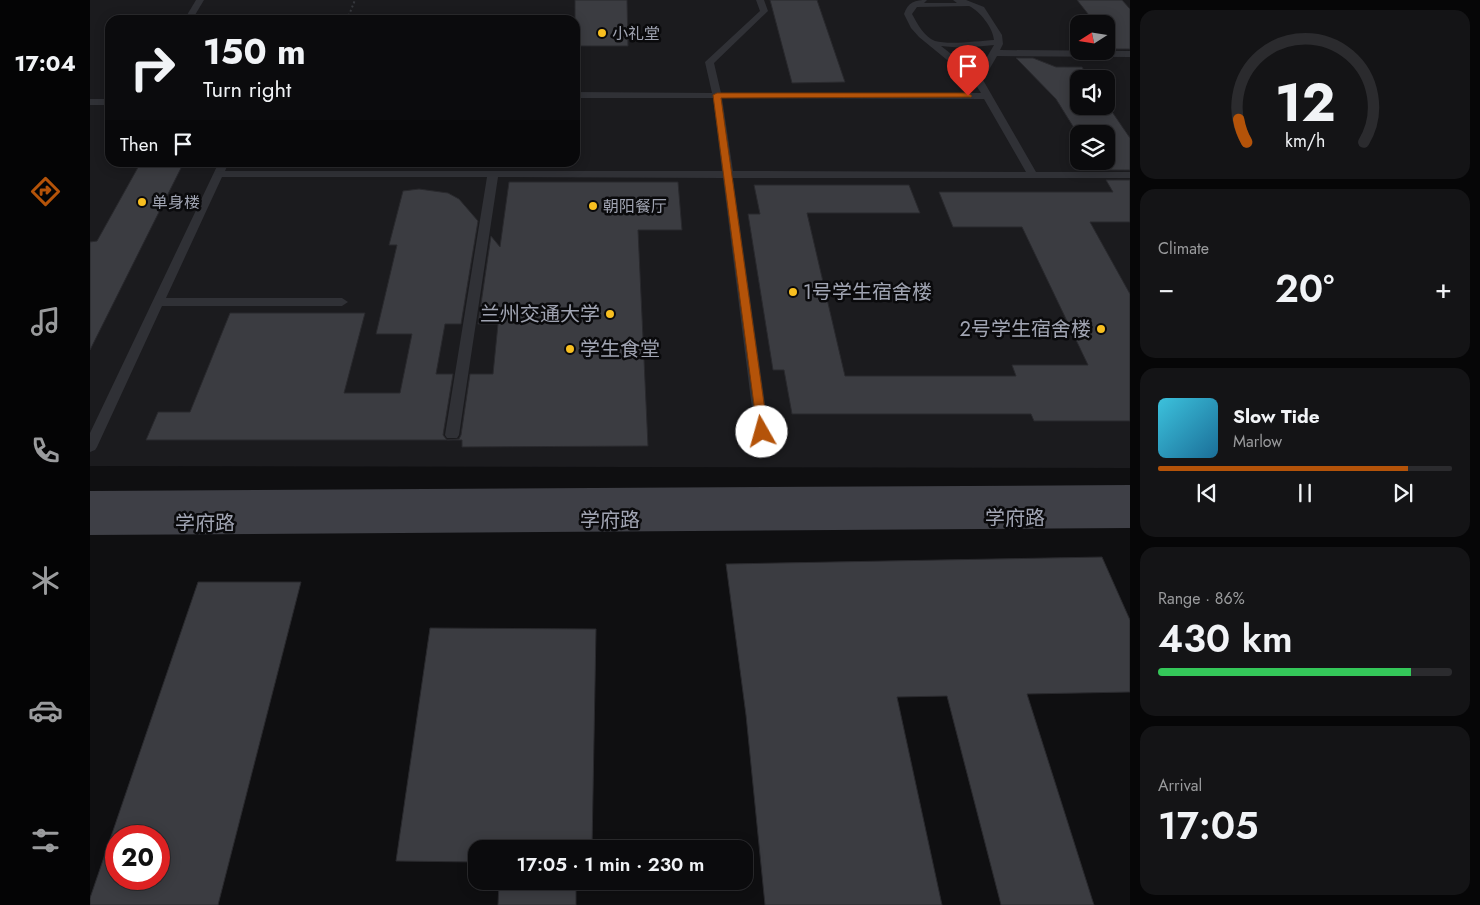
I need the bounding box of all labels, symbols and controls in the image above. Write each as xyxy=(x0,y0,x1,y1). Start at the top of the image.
north arrow xyxy=(1070,15,1115,60)
map controls xyxy=(1070,15,1115,170)
place label: 小礼堂 xyxy=(612,22,660,45)
text: 150 m xyxy=(203,27,306,77)
marker: 小礼堂 xyxy=(596,27,608,39)
icon: right xyxy=(120,35,185,100)
pin xyxy=(947,45,989,96)
text: 17:04 xyxy=(14,47,76,79)
icon: arrive xyxy=(954,52,982,80)
text: 12 xyxy=(1275,65,1335,141)
button: sound xyxy=(1070,70,1115,115)
text: Turn right xyxy=(203,73,291,105)
button: layers xyxy=(1070,125,1115,170)
text: km/h xyxy=(1285,128,1325,154)
icon: arrive xyxy=(169,130,197,158)
text: Then xyxy=(120,131,159,158)
icon: directions xyxy=(28,174,63,209)
place label: 单身楼 xyxy=(152,191,200,214)
place label: 朝阳餐厅 xyxy=(603,195,667,218)
marker: 单身楼 xyxy=(136,196,148,208)
marker: 朝阳餐厅 xyxy=(587,200,599,212)
text: Climate xyxy=(1158,237,1209,260)
text: 20° xyxy=(1275,261,1334,316)
text: − xyxy=(1158,268,1175,309)
text: + xyxy=(1435,268,1452,309)
place label: 1号学生宿舍楼 xyxy=(803,278,932,307)
marker: 1号学生宿舍楼 xyxy=(787,286,799,298)
place label: 兰州交通大学 xyxy=(480,300,600,329)
icon: music xyxy=(28,304,63,339)
marker: 兰州交通大学 xyxy=(604,308,616,320)
place label: 2号学生宿舍楼 xyxy=(960,315,1091,344)
marker: 2号学生宿舍楼 xyxy=(1095,323,1107,335)
place label: 学生食堂 xyxy=(580,335,660,364)
marker: 学生食堂 xyxy=(564,343,576,355)
text: Slow Tide xyxy=(1233,403,1320,430)
position arrow xyxy=(735,405,787,457)
text: Marlow xyxy=(1233,430,1282,453)
icon: phone xyxy=(28,433,63,468)
icon: previous xyxy=(1193,479,1221,507)
icon: pause xyxy=(1291,479,1319,507)
icon: next xyxy=(1389,479,1417,507)
street label: 学府路 xyxy=(985,504,1045,533)
street label: 学府路 xyxy=(580,506,640,535)
street label: 学府路 xyxy=(175,509,235,538)
icon: climate xyxy=(28,563,63,598)
text: Range · 86% xyxy=(1158,587,1245,610)
text: 430 km xyxy=(1158,611,1293,666)
icon: car xyxy=(28,693,63,728)
text: Arrival xyxy=(1158,774,1202,797)
text: 17:05 xyxy=(1158,798,1259,853)
icon: filters xyxy=(28,823,63,858)
speed limit sign: 20 xyxy=(105,825,170,890)
text: 17:05 · 1 min · 230 m xyxy=(517,851,704,878)

